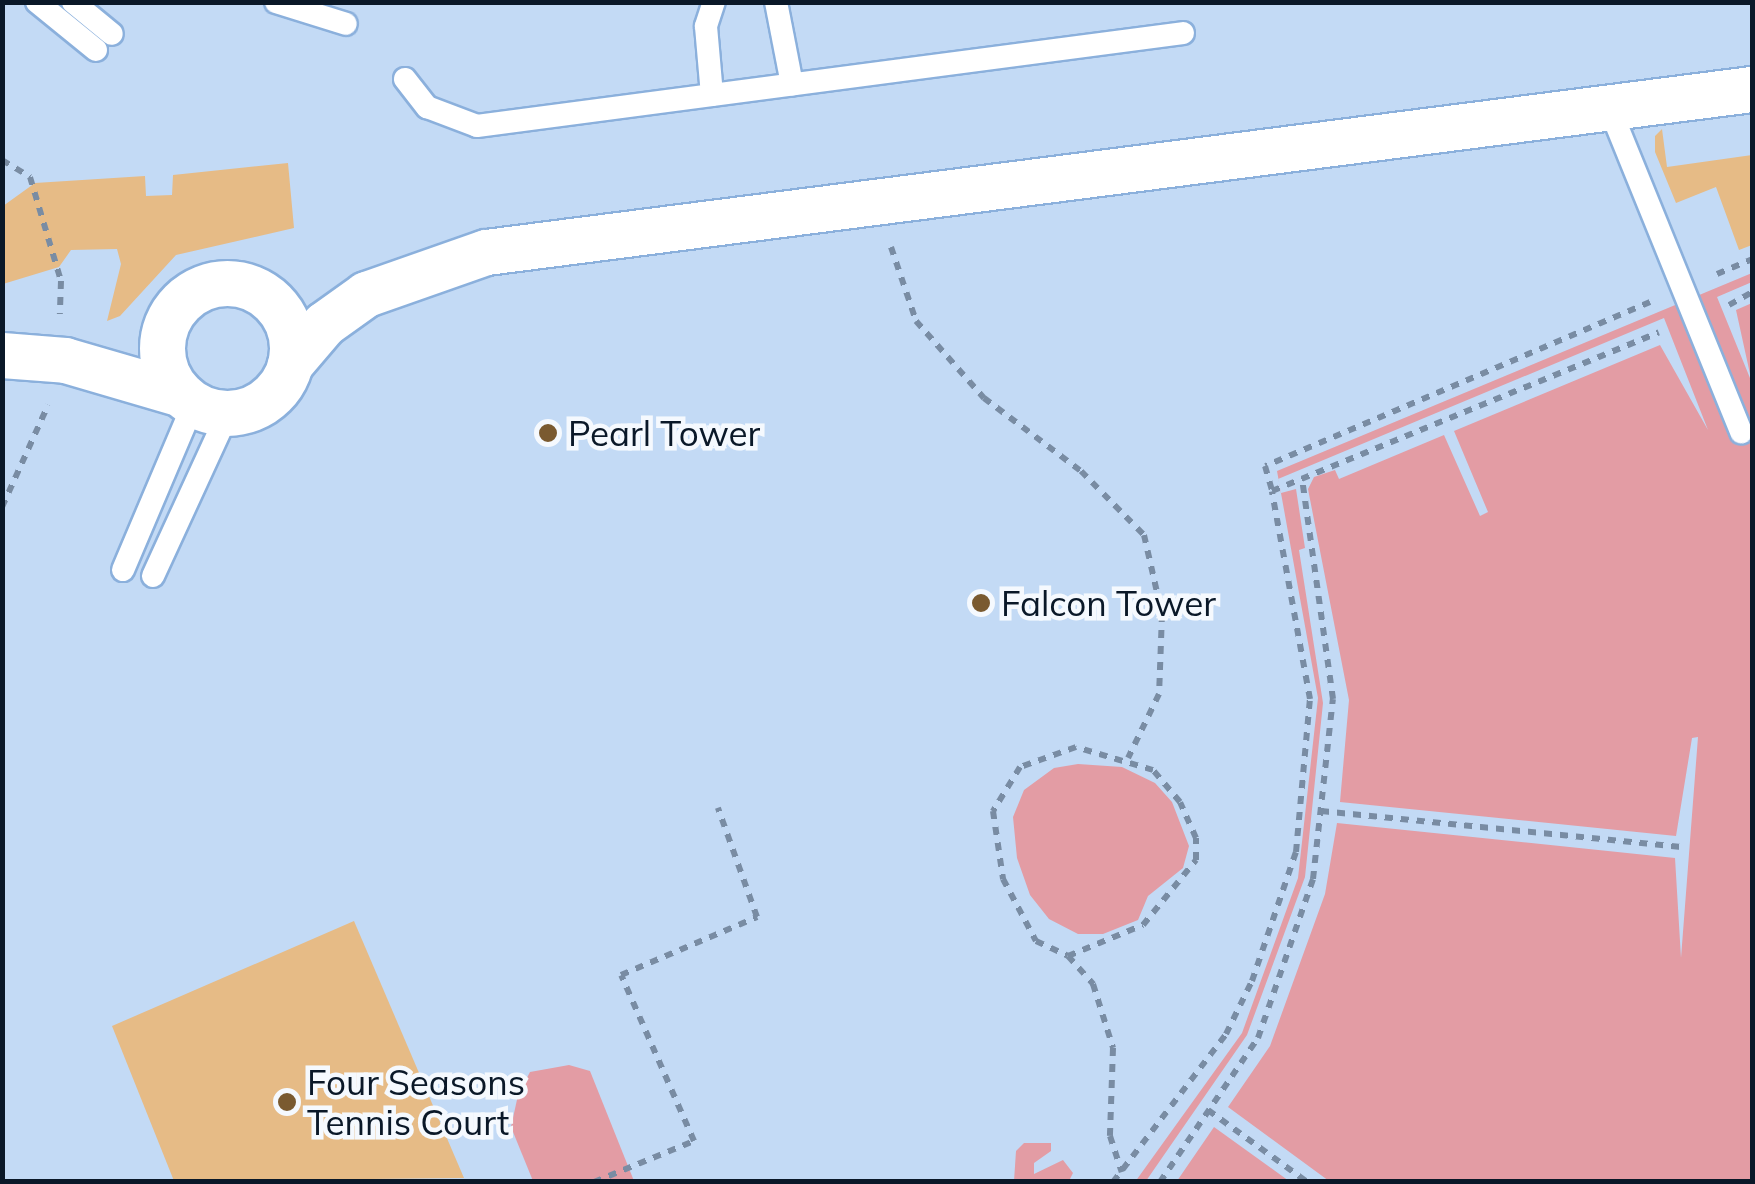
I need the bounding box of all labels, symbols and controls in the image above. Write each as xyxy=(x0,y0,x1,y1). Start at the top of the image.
place label: Pearl Tower xyxy=(568,412,760,454)
marker: Pearl Tower xyxy=(537,422,559,444)
place label: Falcon Tower xyxy=(1001,582,1216,624)
marker: Falcon Tower xyxy=(970,592,992,614)
place label: Four Seasons Tennis Court xyxy=(307,1061,525,1143)
marker: Four Seasons Tennis Court xyxy=(276,1091,298,1113)

